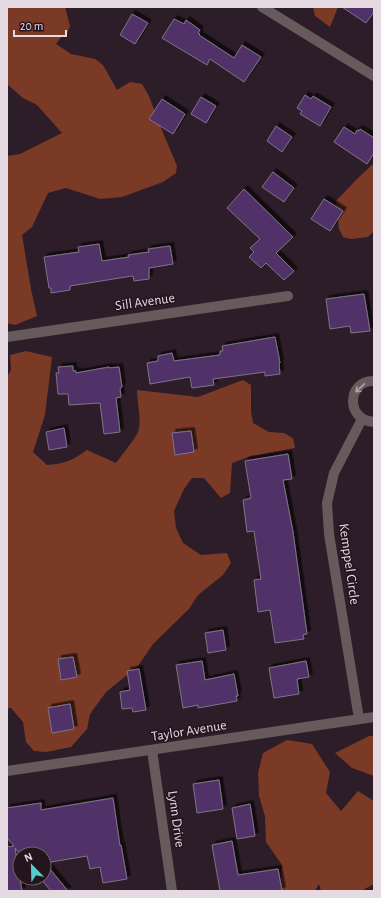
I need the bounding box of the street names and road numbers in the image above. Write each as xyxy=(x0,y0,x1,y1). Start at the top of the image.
street label: Sill Avenue xyxy=(114,291,176,313)
street label: Kemppel Circle xyxy=(336,522,362,606)
street label: Taylor Avenue xyxy=(150,718,228,744)
street label: Lynn Drive xyxy=(165,790,187,848)

